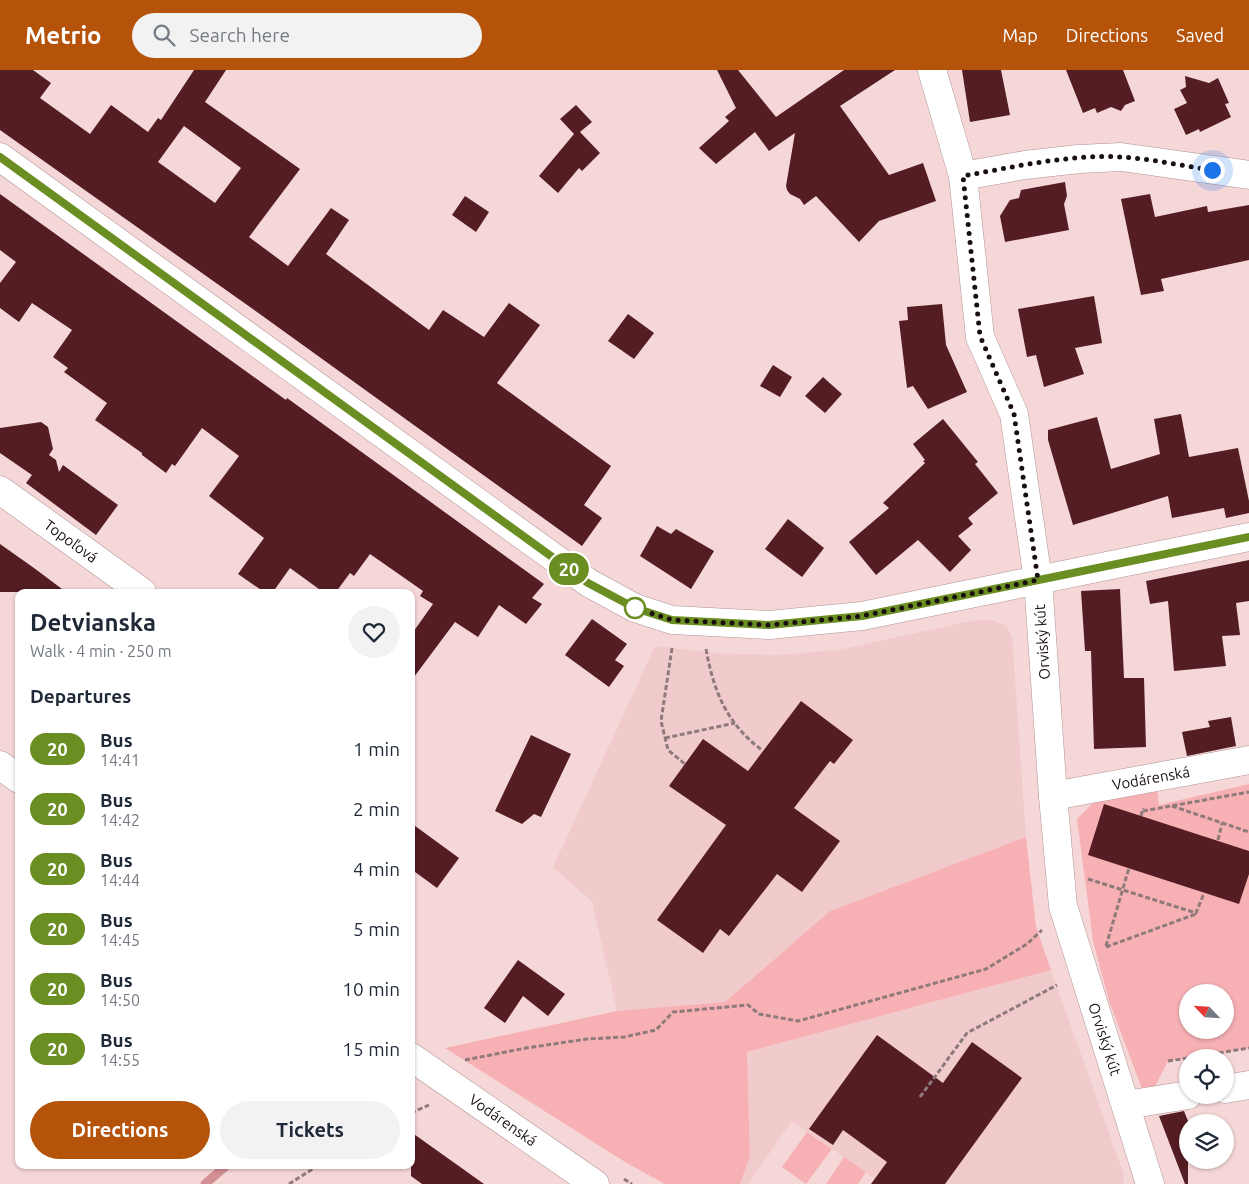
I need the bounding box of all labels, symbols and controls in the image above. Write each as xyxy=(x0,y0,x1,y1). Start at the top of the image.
search box xyxy=(132,13,482,58)
icon: search xyxy=(150,21,178,49)
text: Metrio xyxy=(25,22,102,49)
text: Search here xyxy=(190,24,290,46)
text: Map xyxy=(1002,25,1038,45)
text: Directions xyxy=(1066,25,1148,45)
text: Saved xyxy=(1176,25,1224,45)
your location xyxy=(1200,158,1225,183)
street label: Topoľová xyxy=(41,516,101,566)
line badge: 20 xyxy=(546,553,592,585)
text: 20 xyxy=(559,559,579,579)
unlabelled marker xyxy=(624,597,646,619)
street label: Orviský kút xyxy=(1031,604,1053,680)
button: heart xyxy=(348,606,400,658)
text: Detvianska xyxy=(30,609,156,636)
text: Walk · 4 min · 250 m xyxy=(30,642,172,660)
text: Departures xyxy=(30,685,131,707)
text: Bus xyxy=(100,729,133,751)
text: 1 min xyxy=(353,738,400,760)
text: 20 xyxy=(47,739,68,759)
text: 14:41 xyxy=(100,751,140,769)
street label: Vodárenská xyxy=(1111,763,1191,793)
text: Bus xyxy=(100,789,133,811)
text: 2 min xyxy=(353,798,400,820)
text: 20 xyxy=(47,799,68,819)
text: 14:42 xyxy=(100,811,140,829)
text: Bus xyxy=(100,849,133,871)
text: 4 min xyxy=(353,858,400,880)
text: 20 xyxy=(47,859,68,879)
text: 14:44 xyxy=(100,871,140,889)
text: Bus xyxy=(100,909,133,931)
text: 5 min xyxy=(353,918,400,940)
text: 20 xyxy=(47,919,68,939)
text: 14:45 xyxy=(100,931,140,949)
text: Bus xyxy=(100,969,133,991)
text: 10 min xyxy=(342,978,400,1000)
text: 20 xyxy=(47,979,68,999)
north arrow xyxy=(1179,984,1234,1039)
map controls xyxy=(1179,984,1234,1169)
text: 14:50 xyxy=(100,991,140,1009)
street label: Orviský kút xyxy=(1085,1001,1125,1078)
text: Bus xyxy=(100,1029,133,1051)
text: 15 min xyxy=(342,1038,400,1060)
text: 20 xyxy=(47,1039,68,1059)
button: locate xyxy=(1179,1049,1234,1104)
text: 14:55 xyxy=(100,1051,140,1069)
street label: Vodárenská xyxy=(466,1091,540,1149)
button: Directions xyxy=(30,1101,210,1159)
button: Tickets xyxy=(220,1101,400,1159)
button: layers xyxy=(1179,1114,1234,1169)

